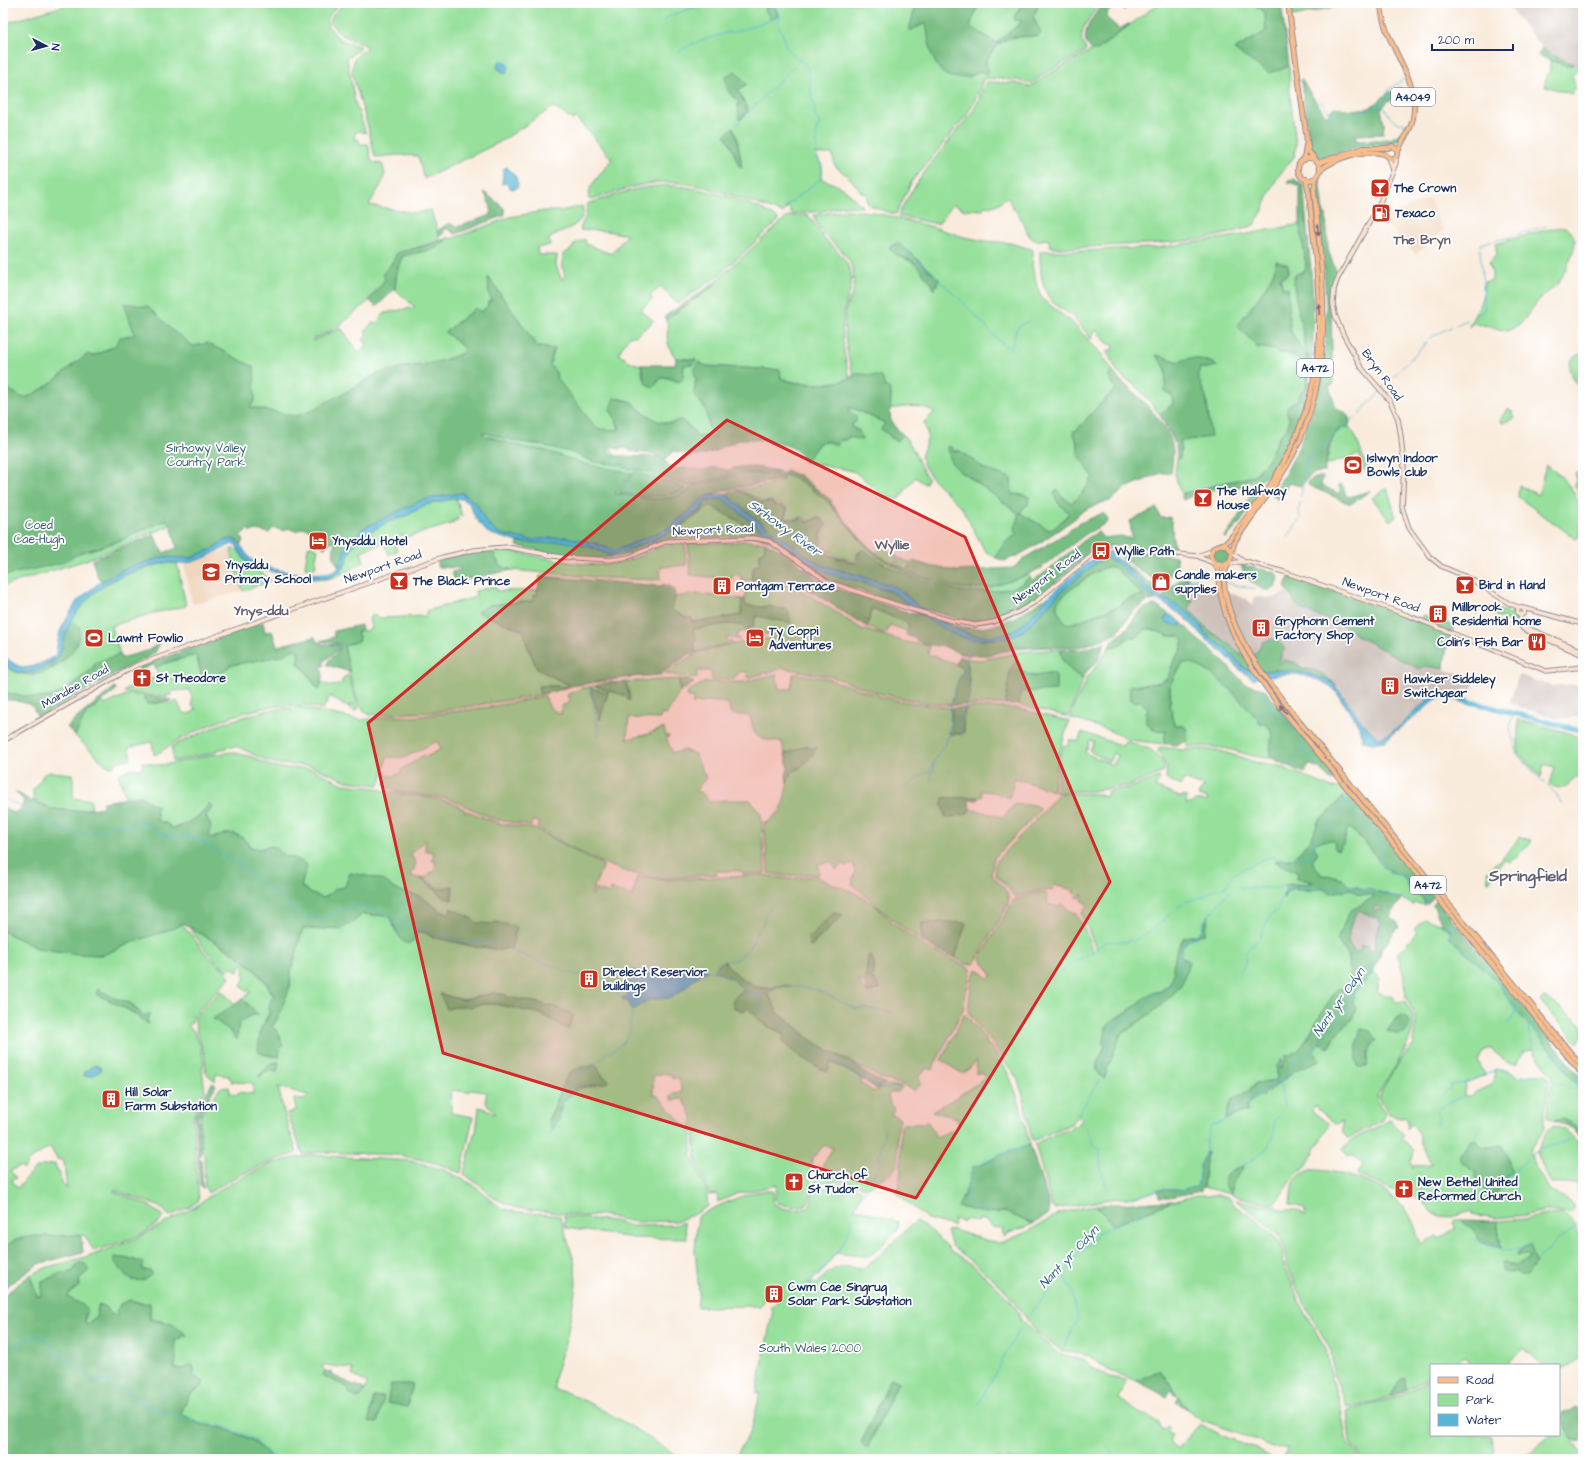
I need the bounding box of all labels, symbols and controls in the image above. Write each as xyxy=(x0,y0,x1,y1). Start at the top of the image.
north arrow xyxy=(26,26,66,66)
scale bar xyxy=(1432,26,1513,52)
text: 200 m xyxy=(1438,32,1475,49)
text: N xyxy=(48,43,63,51)
road number: A4049 xyxy=(1391,88,1435,106)
bar icon: The Crown xyxy=(1369,177,1391,199)
place label: The Crown xyxy=(1393,180,1456,197)
fuel station icon: Texaco xyxy=(1370,202,1392,224)
place label: Texaco xyxy=(1394,205,1435,222)
one-way arrow xyxy=(1314,224,1321,236)
district label: The Bryn xyxy=(1393,231,1451,250)
one-way arrow xyxy=(1316,302,1322,315)
street label: Bryn Road xyxy=(1357,346,1407,405)
road number: A472 xyxy=(1297,359,1333,377)
park label: Sirhowy Valley Country Park xyxy=(166,440,247,472)
place label: Islwyn Indoor Bowls club xyxy=(1367,450,1438,481)
sports icon: Islwyn Indoor Bowls club xyxy=(1342,454,1364,476)
place label: The Halfway House xyxy=(1216,483,1287,514)
bar icon: The Halfway House xyxy=(1192,487,1214,509)
water label: Sirhowy River xyxy=(744,495,827,563)
park label: Coed Cae-Hugh xyxy=(14,517,64,549)
street label: Newport Road xyxy=(672,520,754,540)
hotel icon: Ynysddu Hotel xyxy=(307,530,329,552)
place label: Ynysddu Hotel xyxy=(332,533,408,551)
district label: Wyllie xyxy=(874,535,910,555)
bus stop icon: Wyllie Path xyxy=(1090,540,1112,562)
place label: Wyllie Path xyxy=(1114,543,1175,561)
street label: Newport Road xyxy=(342,546,424,588)
street label: Newport Road xyxy=(1010,546,1084,608)
place label: Ynysddu Primary School xyxy=(225,557,311,589)
school or university icon: Ynysddu Primary School xyxy=(200,561,222,583)
place label: Candle makers supplies xyxy=(1175,567,1257,599)
bar icon: The Black Prince xyxy=(388,570,410,592)
shop icon: Candle makers supplies xyxy=(1150,571,1172,593)
place label: The Black Prince xyxy=(412,573,511,590)
street label: Newport Road xyxy=(1340,573,1422,617)
bar icon: Bird in Hand xyxy=(1454,574,1476,596)
building icon: Pontgam Terrace xyxy=(711,575,733,597)
place label: Bird in Hand xyxy=(1479,577,1546,594)
place label: Pontgam Terrace xyxy=(736,578,836,597)
place label: Millbrook Residential home xyxy=(1452,599,1542,630)
district label: Ynys-ddu xyxy=(233,601,289,621)
building icon: Millbrook Residential home xyxy=(1427,603,1449,625)
place label: Gryphonn Cement Factory Shop xyxy=(1275,613,1375,645)
building icon: Gryphonn Cement Factory Shop xyxy=(1250,617,1272,639)
place label: Ty Coppi Adventures xyxy=(768,623,832,654)
sports icon: Lawnt Fowlio xyxy=(83,627,105,649)
hotel icon: Ty Coppi Adventures xyxy=(744,627,766,649)
place label: Lawnt Fowlio xyxy=(108,630,183,647)
restaurant icon: Colin's Fish Bar xyxy=(1526,631,1548,653)
place label: Colin's Fish Bar xyxy=(1437,634,1523,651)
street label: Maindee Road xyxy=(38,661,112,713)
church icon: St Theodore xyxy=(131,667,153,689)
place label: St Theodore xyxy=(155,670,227,687)
place label: Hawker Siddeley Switchgear xyxy=(1403,671,1496,704)
building icon: Hawker Siddeley Switchgear xyxy=(1379,675,1401,697)
one-way arrow xyxy=(1278,704,1287,715)
district label: Springfield xyxy=(1488,865,1568,889)
road number: A472 xyxy=(1410,876,1446,894)
water label: Nant yr Odyn xyxy=(1309,963,1371,1041)
place label: Direlect Reservior buildings xyxy=(603,964,707,997)
building icon: Direlect Reservior buildings xyxy=(578,968,600,990)
place label: Hill Solar Farm Substation xyxy=(125,1084,217,1115)
building icon: Hill Solar Farm Substation xyxy=(100,1088,122,1110)
place label: Church of St Tudor xyxy=(807,1167,868,1198)
church icon: Church of St Tudor xyxy=(783,1171,805,1193)
place label: New Bethel United Reformed Church xyxy=(1418,1174,1522,1205)
church icon: New Bethel United Reformed Church xyxy=(1393,1178,1415,1200)
water label: Nant yr Odyn xyxy=(1035,1220,1105,1293)
place label: Cwm Cae Singrug Solar Park Substation xyxy=(787,1279,911,1310)
building icon: Cwm Cae Singrug Solar Park Substation xyxy=(763,1283,785,1305)
park label: South Wales 2000 xyxy=(759,1340,862,1357)
legend xyxy=(1430,1364,1560,1436)
text: Road xyxy=(1466,1372,1494,1389)
text: Park xyxy=(1466,1392,1494,1409)
text: Water xyxy=(1466,1412,1502,1429)

